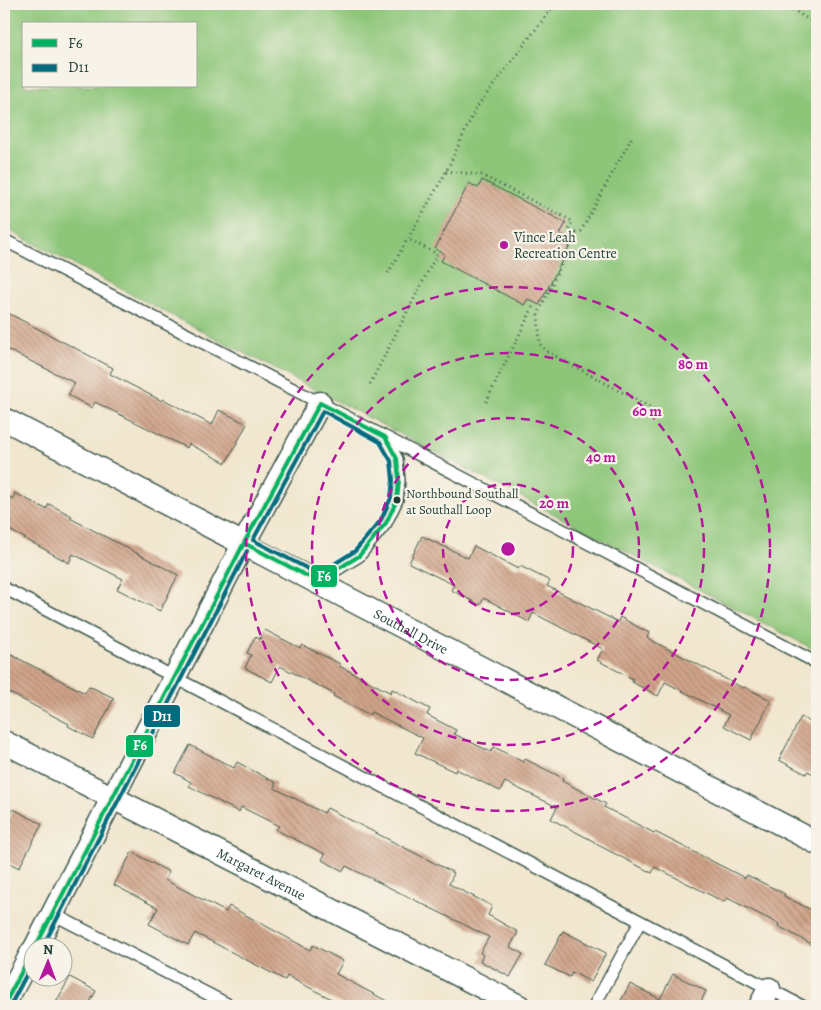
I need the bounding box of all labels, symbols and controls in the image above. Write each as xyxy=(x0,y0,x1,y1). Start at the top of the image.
legend xyxy=(22,22,198,88)
text: F6 xyxy=(68,33,83,53)
text: D11 xyxy=(68,57,89,77)
place label: Vince Leah Recreation Centre xyxy=(513,228,617,263)
marker: Vince Leah Recreation Centre xyxy=(498,239,510,251)
text: 80 m xyxy=(678,354,708,374)
text: 60 m xyxy=(632,401,662,421)
text: 40 m xyxy=(586,447,616,467)
place label: Northbound Southall at Southall Loop xyxy=(406,485,518,518)
text: 20 m xyxy=(539,493,569,513)
marker: Northbound Southall at Southall Loop xyxy=(392,495,402,505)
centre of rings xyxy=(499,540,517,558)
line badge: F6 xyxy=(310,564,338,588)
text: F6 xyxy=(317,567,331,586)
street label: Southall Drive xyxy=(370,604,451,659)
line badge: D11 xyxy=(143,704,181,728)
text: D11 xyxy=(152,707,172,726)
line badge: F6 xyxy=(125,734,154,758)
text: F6 xyxy=(133,736,147,755)
street label: Margaret Avenue xyxy=(213,844,309,905)
north arrow xyxy=(22,938,72,988)
text: N xyxy=(43,940,53,959)

